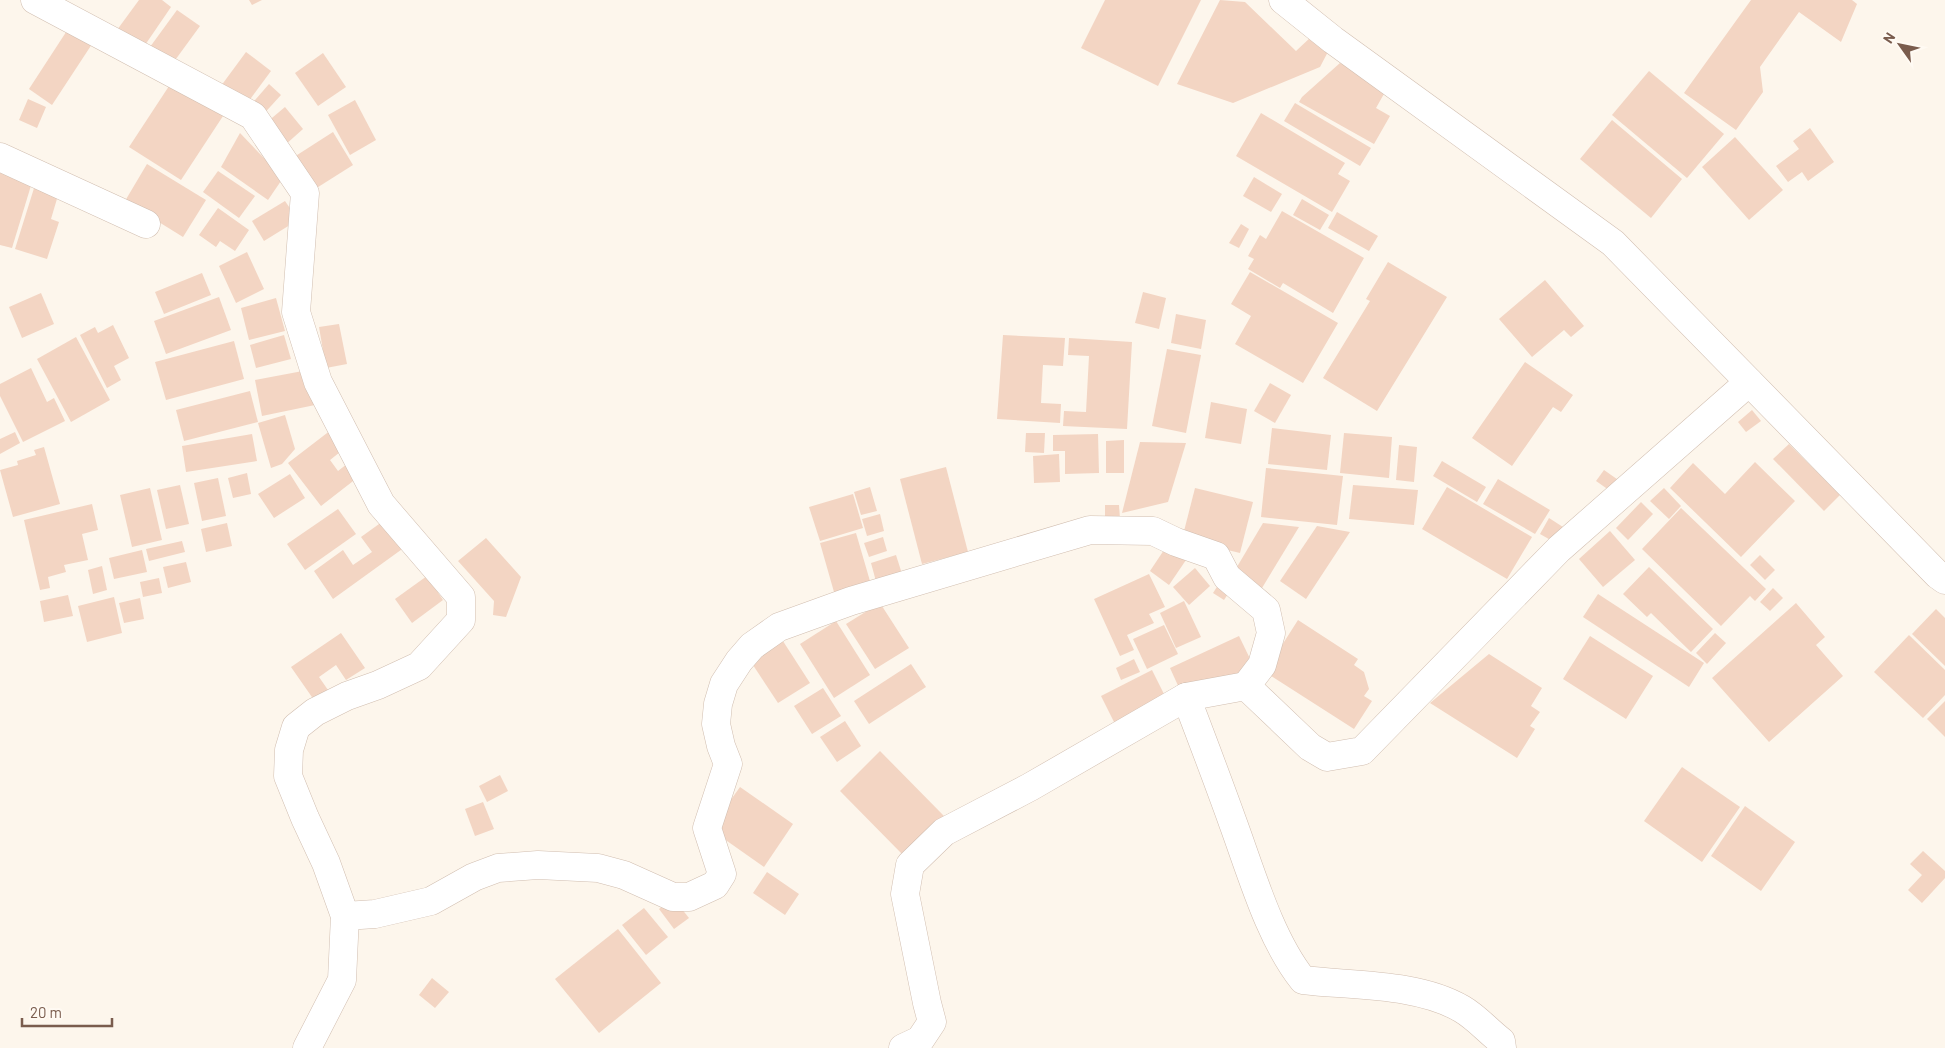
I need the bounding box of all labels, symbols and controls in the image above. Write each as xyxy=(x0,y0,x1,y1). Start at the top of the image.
north arrow xyxy=(1875,20,1925,70)
text: N xyxy=(1879,29,1898,46)
scale bar xyxy=(22,996,112,1028)
text: 20 m xyxy=(30,1003,62,1021)

